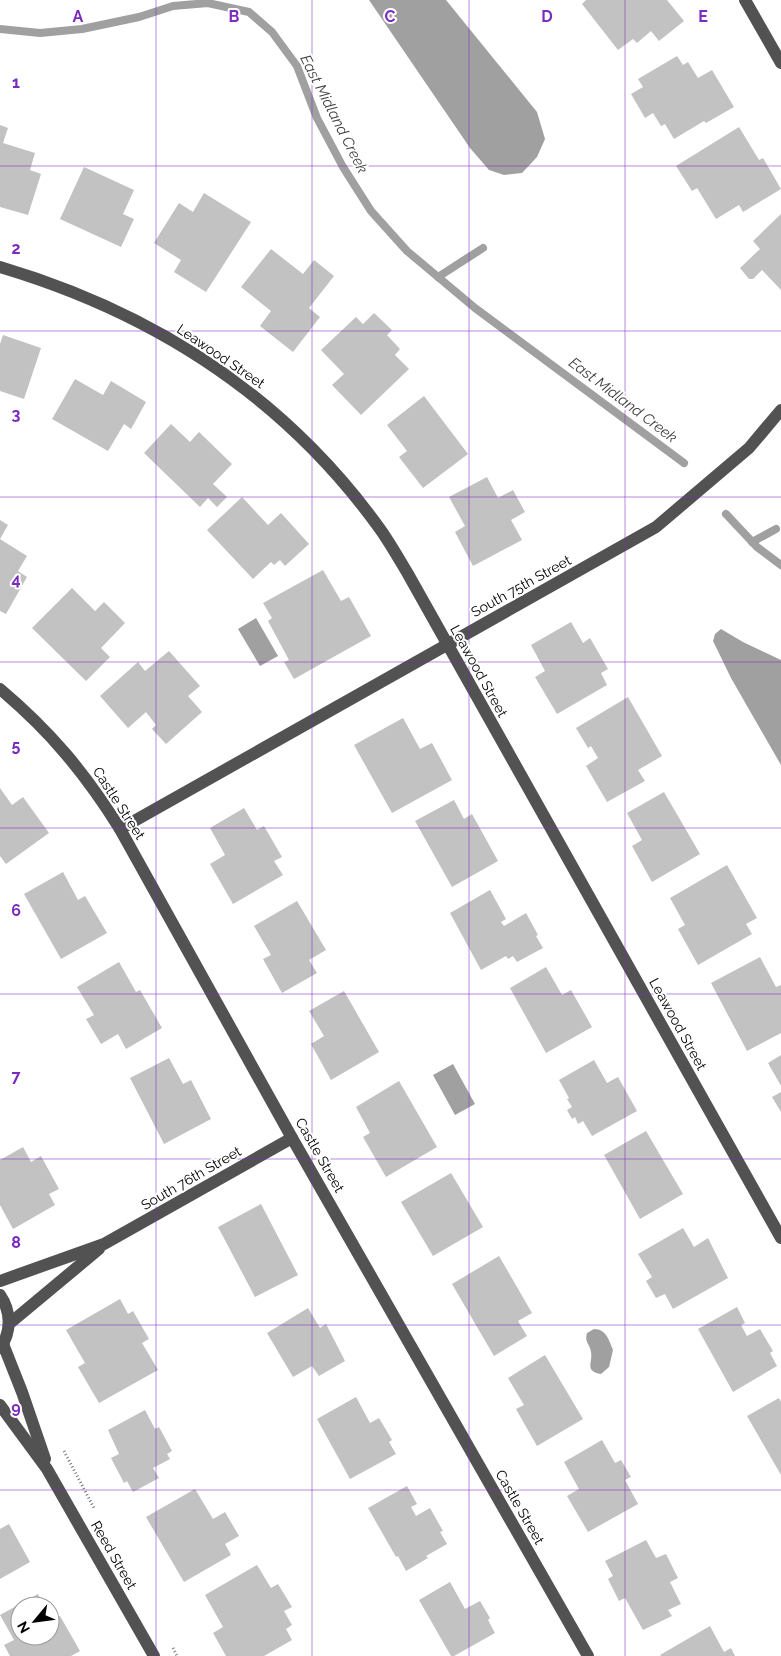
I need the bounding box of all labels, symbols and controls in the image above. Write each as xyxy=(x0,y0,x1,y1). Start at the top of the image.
text: A xyxy=(73,7,84,26)
text: B xyxy=(229,7,240,26)
text: C xyxy=(385,7,396,26)
text: D xyxy=(541,7,553,26)
text: E xyxy=(698,7,708,26)
water label: East Midland Creek xyxy=(296,52,372,176)
text: 1 xyxy=(12,73,20,92)
text: 2 xyxy=(11,239,21,258)
street label: Leawood Street xyxy=(174,321,268,391)
water label: East Midland Creek xyxy=(565,354,681,446)
text: 3 xyxy=(12,405,21,424)
street label: South 75th Street xyxy=(468,552,574,620)
text: 4 xyxy=(11,570,21,589)
street label: Leawood Street xyxy=(447,622,511,720)
text: 5 xyxy=(12,736,21,755)
street label: Castle Street xyxy=(90,764,149,842)
text: 6 xyxy=(11,901,21,920)
street label: Leawood Street xyxy=(646,975,710,1073)
text: 7 xyxy=(12,1067,21,1086)
street label: Castle Street xyxy=(292,1115,348,1195)
street label: South 76th Street xyxy=(138,1143,244,1213)
text: 8 xyxy=(11,1233,21,1252)
text: 9 xyxy=(11,1398,21,1417)
street label: Castle Street xyxy=(492,1467,548,1547)
street label: Reed Street xyxy=(88,1518,140,1592)
north arrow xyxy=(10,1596,60,1646)
text: N xyxy=(14,1619,33,1636)

